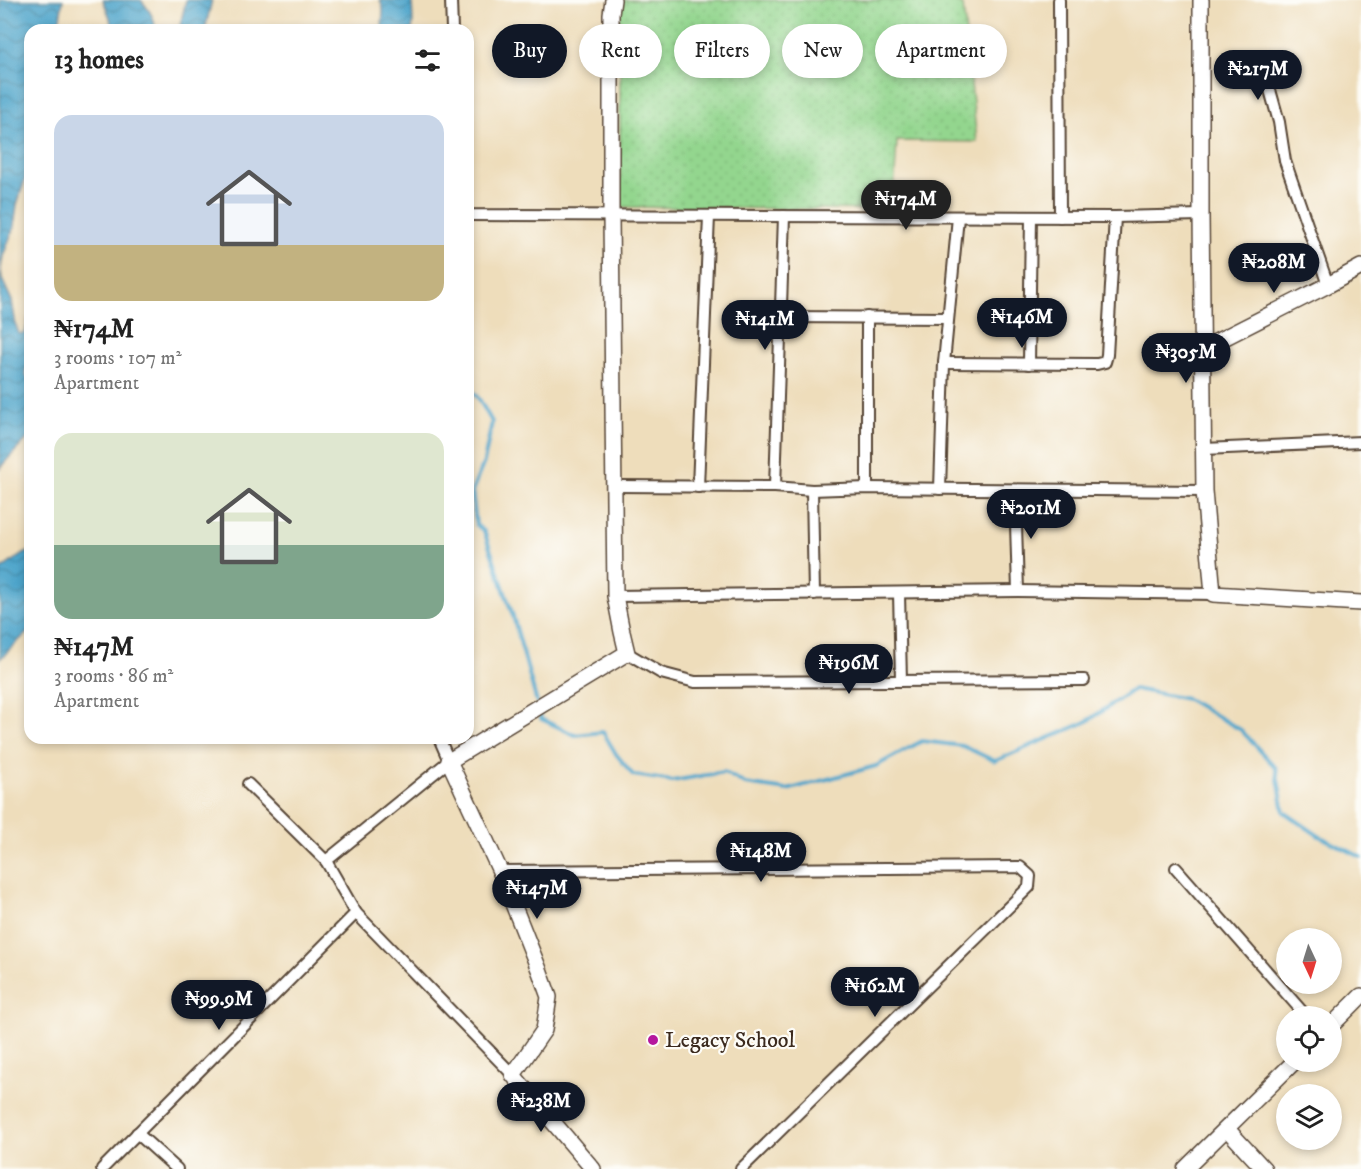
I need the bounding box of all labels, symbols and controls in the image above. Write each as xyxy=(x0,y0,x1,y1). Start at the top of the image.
chip: Buy xyxy=(492,24,567,78)
chip: Rent xyxy=(579,24,662,78)
chip: Filters xyxy=(674,24,770,78)
chip: New xyxy=(782,24,863,78)
chip: Apartment xyxy=(875,24,1007,78)
text: 13 homes xyxy=(54,44,144,77)
icon: filters xyxy=(411,44,444,77)
pin: ₦217M xyxy=(1216,50,1300,101)
text: ₦217M xyxy=(1228,57,1288,82)
icon: home xyxy=(195,154,303,262)
pin: ₦174M xyxy=(864,180,948,231)
text: ₦174M xyxy=(875,187,937,212)
pin: ₦208M xyxy=(1232,243,1316,294)
text: ₦208M xyxy=(1242,250,1306,275)
pin: ₦146M xyxy=(980,298,1064,349)
pin: ₦141M xyxy=(723,300,807,351)
text: ₦146M xyxy=(991,305,1053,330)
text: ₦141M xyxy=(736,307,794,332)
text: ₦174M xyxy=(54,313,134,346)
pin: ₦305M xyxy=(1144,333,1228,384)
text: ₦305M xyxy=(1156,340,1216,365)
text: 3 rooms · 107 m² xyxy=(54,346,182,371)
text: Apartment xyxy=(54,371,139,396)
icon: home xyxy=(195,472,303,580)
pin: ₦201M xyxy=(989,489,1073,540)
text: ₦201M xyxy=(1001,496,1061,521)
text: ₦147M xyxy=(54,631,134,664)
pin: ₦196M xyxy=(807,644,891,695)
text: ₦196M xyxy=(819,651,879,676)
text: 3 rooms · 86 m² xyxy=(54,664,173,689)
text: Apartment xyxy=(54,689,139,714)
pin: ₦148M xyxy=(719,832,803,883)
text: ₦148M xyxy=(730,839,792,864)
pin: ₦147M xyxy=(495,869,579,920)
text: ₦147M xyxy=(506,876,568,901)
north arrow xyxy=(1276,928,1342,994)
map controls xyxy=(1276,928,1342,1150)
pin: ₦162M xyxy=(833,967,917,1018)
text: ₦162M xyxy=(845,974,905,999)
pin: ₦99.9M xyxy=(170,980,268,1031)
text: ₦99.9M xyxy=(185,987,253,1012)
button: locate xyxy=(1276,1006,1342,1072)
place label: Legacy School xyxy=(665,1027,795,1054)
marker: Legacy School xyxy=(646,1033,660,1047)
pin: ₦238M xyxy=(499,1082,583,1133)
button: layers xyxy=(1276,1084,1342,1150)
text: ₦238M xyxy=(511,1089,571,1114)

